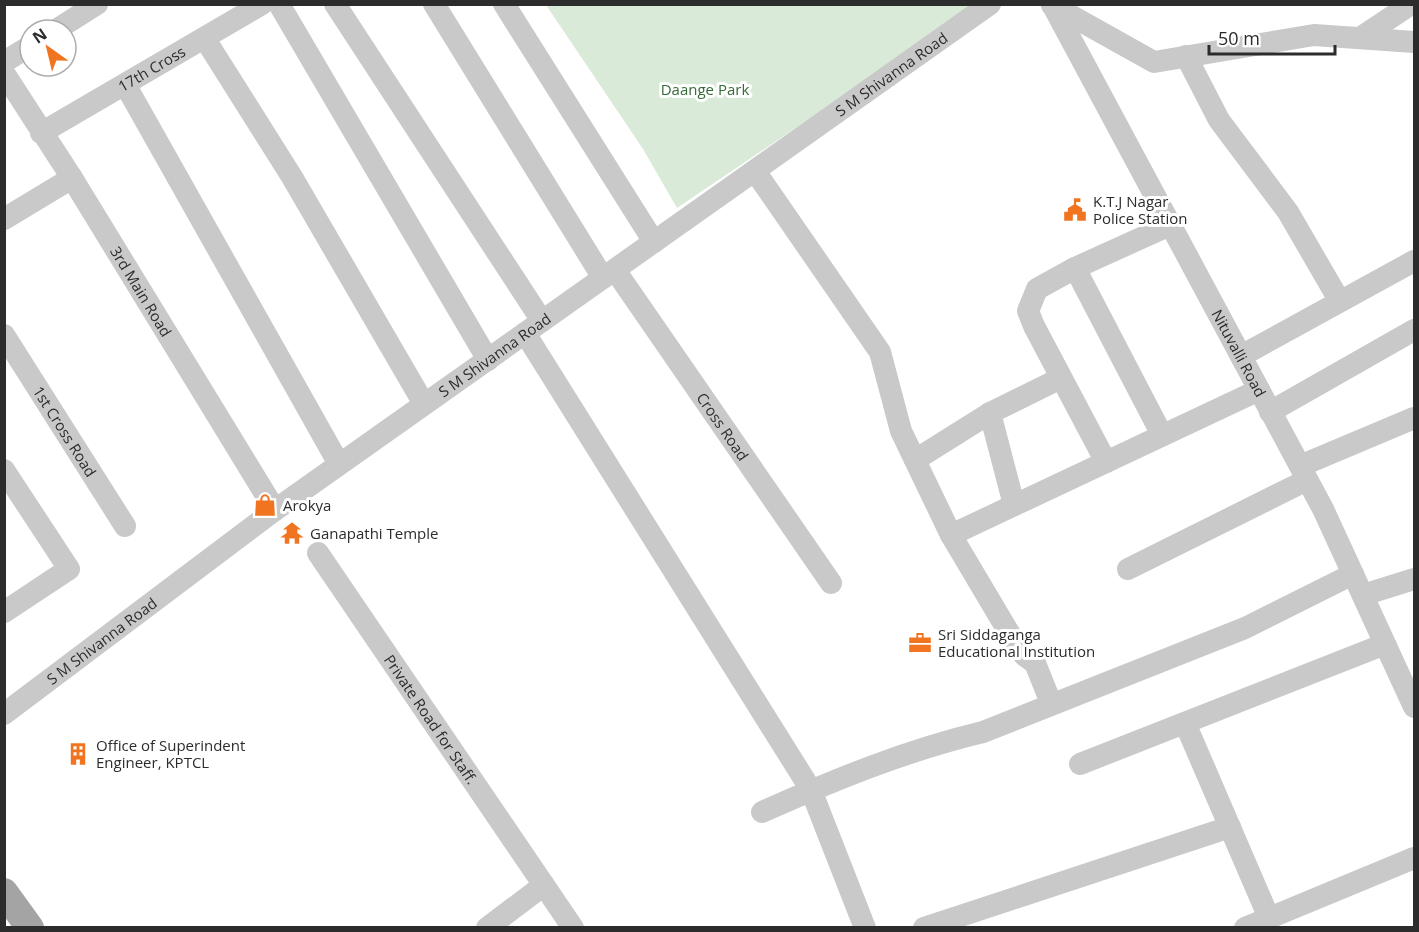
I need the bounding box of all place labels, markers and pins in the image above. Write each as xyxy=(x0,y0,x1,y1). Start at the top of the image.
place label: K.T.J Nagar Police Station xyxy=(1093,191,1187,228)
public building icon: K.T.J Nagar Police Station xyxy=(1062,197,1088,223)
shop icon: Arokya xyxy=(252,492,278,518)
place label: Arokya xyxy=(283,495,331,515)
temple icon: Ganapathi Temple xyxy=(279,520,305,546)
place label: Ganapathi Temple xyxy=(310,523,438,543)
place label: Sri Siddaganga Educational Institution xyxy=(938,624,1095,661)
office icon: Sri Siddaganga Educational Institution xyxy=(907,630,933,656)
place label: Office of Superindent Engineer, KPTCL xyxy=(96,735,245,772)
building icon: Office of Superindent Engineer, KPTCL xyxy=(65,741,91,767)

